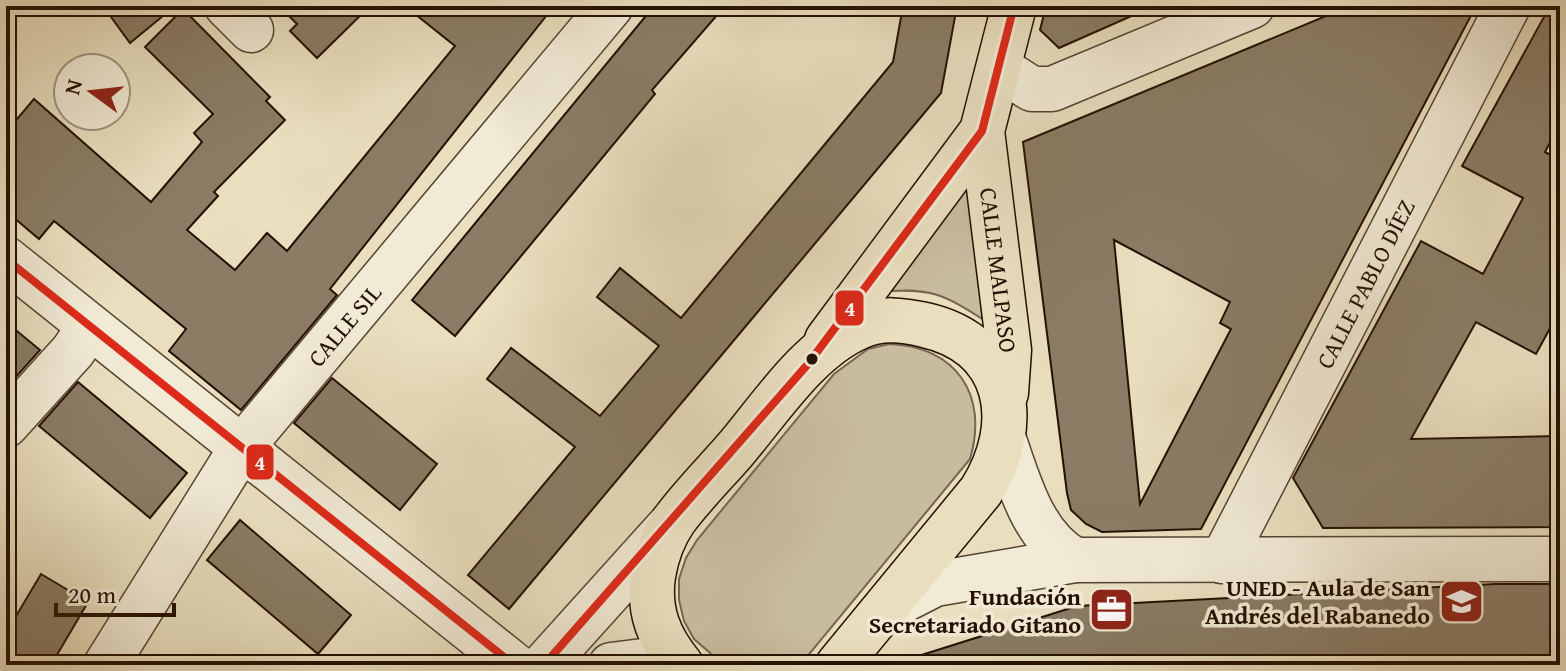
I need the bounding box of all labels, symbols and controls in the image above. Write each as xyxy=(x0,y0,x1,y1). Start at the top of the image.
north arrow xyxy=(52,52,132,132)
text: N xyxy=(55,75,90,98)
street label: CALLE MALPASO xyxy=(972,185,1027,354)
street label: CALLE PABLO DÍEZ xyxy=(1307,193,1423,374)
street label: CALLE SIL xyxy=(299,276,389,374)
line badge: 4 xyxy=(834,289,865,327)
text: 4 xyxy=(844,292,856,324)
unlabelled marker xyxy=(804,351,820,367)
line badge: 4 xyxy=(245,443,275,481)
text: 4 xyxy=(254,446,266,478)
scale bar xyxy=(56,567,174,617)
place label: UNED - Aula de San Andrés del Rabanedo xyxy=(1205,570,1430,633)
text: 20 m xyxy=(68,577,116,612)
school or university icon: UNED - Aula de San Andrés del Rabanedo xyxy=(1437,577,1485,625)
place label: Fundación Secretariado Gitano xyxy=(869,579,1081,642)
office icon: Fundación Secretariado Gitano xyxy=(1088,586,1136,634)

